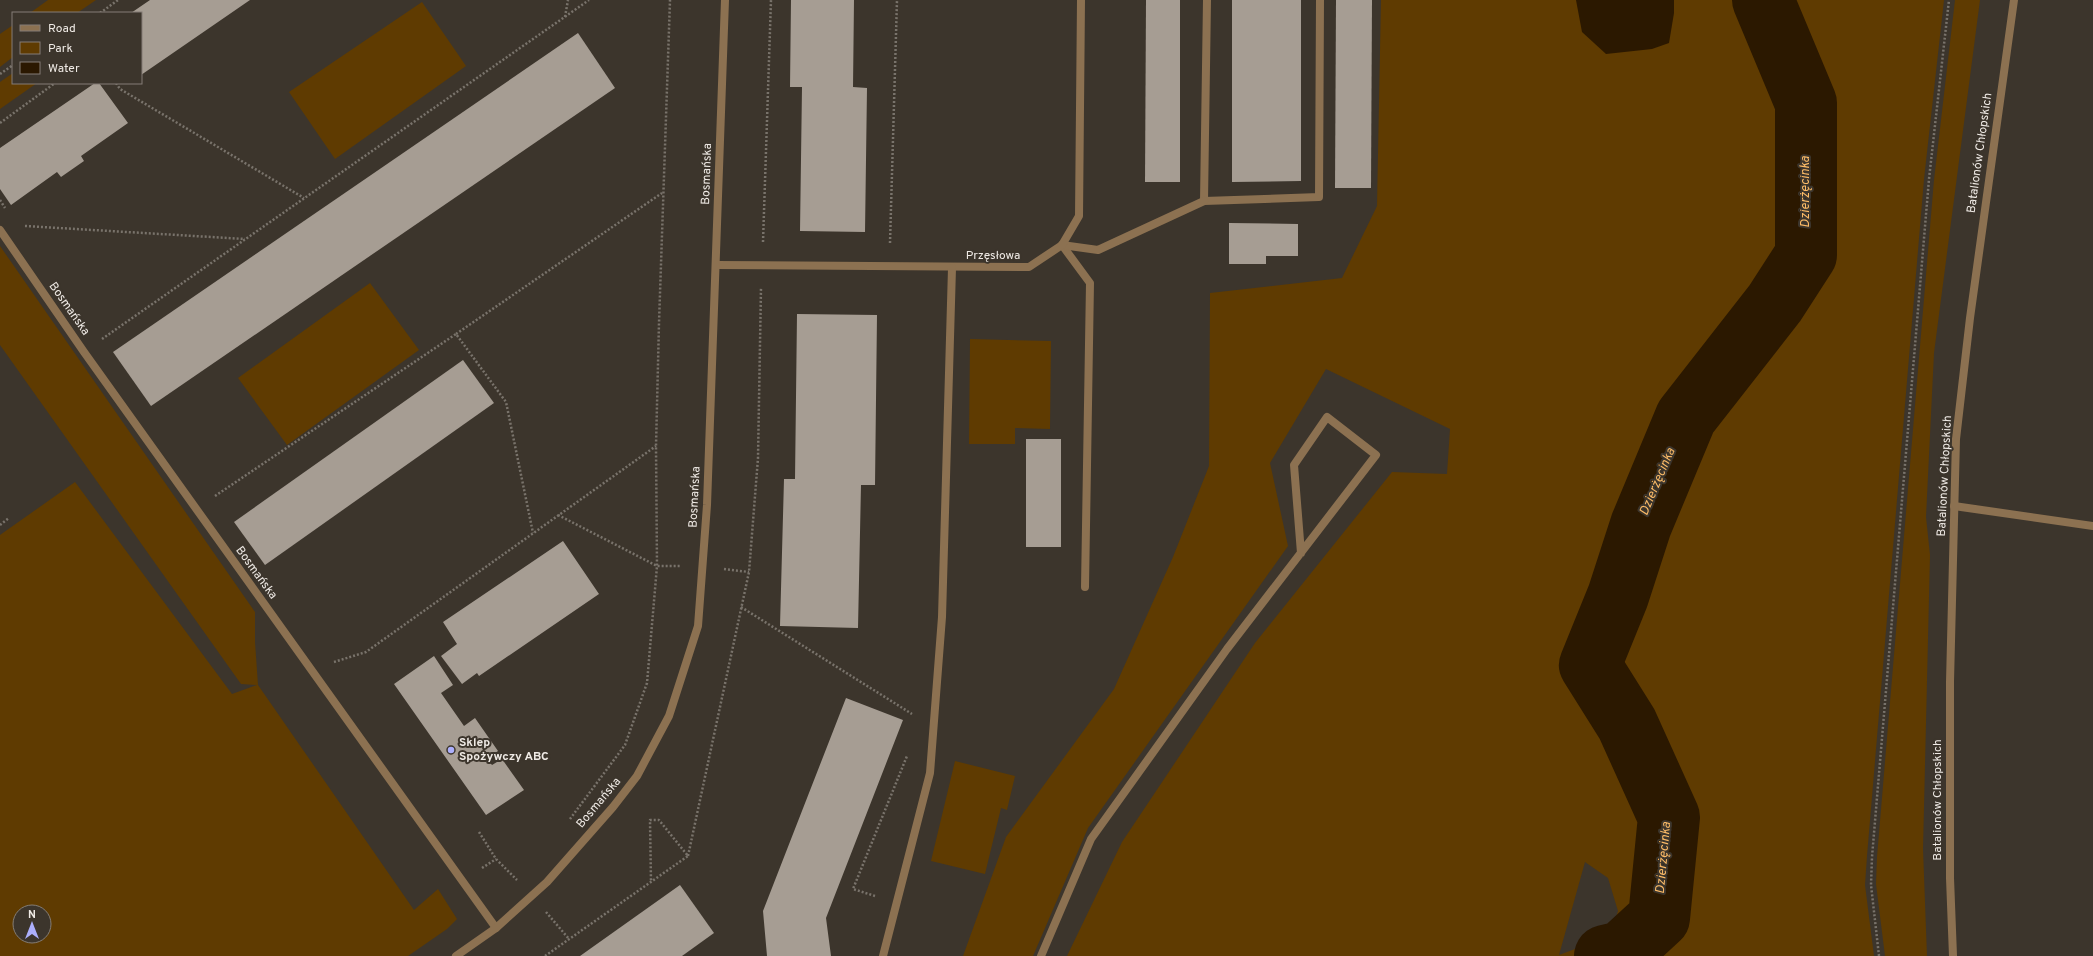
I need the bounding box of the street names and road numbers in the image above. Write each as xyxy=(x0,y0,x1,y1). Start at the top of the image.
street label: Batalionów Chłopskich xyxy=(1964,92,1996,214)
street label: Bosmańska xyxy=(698,143,716,205)
street label: Przęsłowa xyxy=(966,248,1020,264)
street label: Bosmańska xyxy=(45,279,93,339)
street label: Batalionów Chłopskich xyxy=(1934,415,1956,537)
street label: Bosmańska xyxy=(685,466,705,528)
street label: Bosmańska xyxy=(231,543,281,603)
street label: Batalionów Chłopskich xyxy=(1930,739,1946,861)
street label: Bosmańska xyxy=(573,774,625,832)

